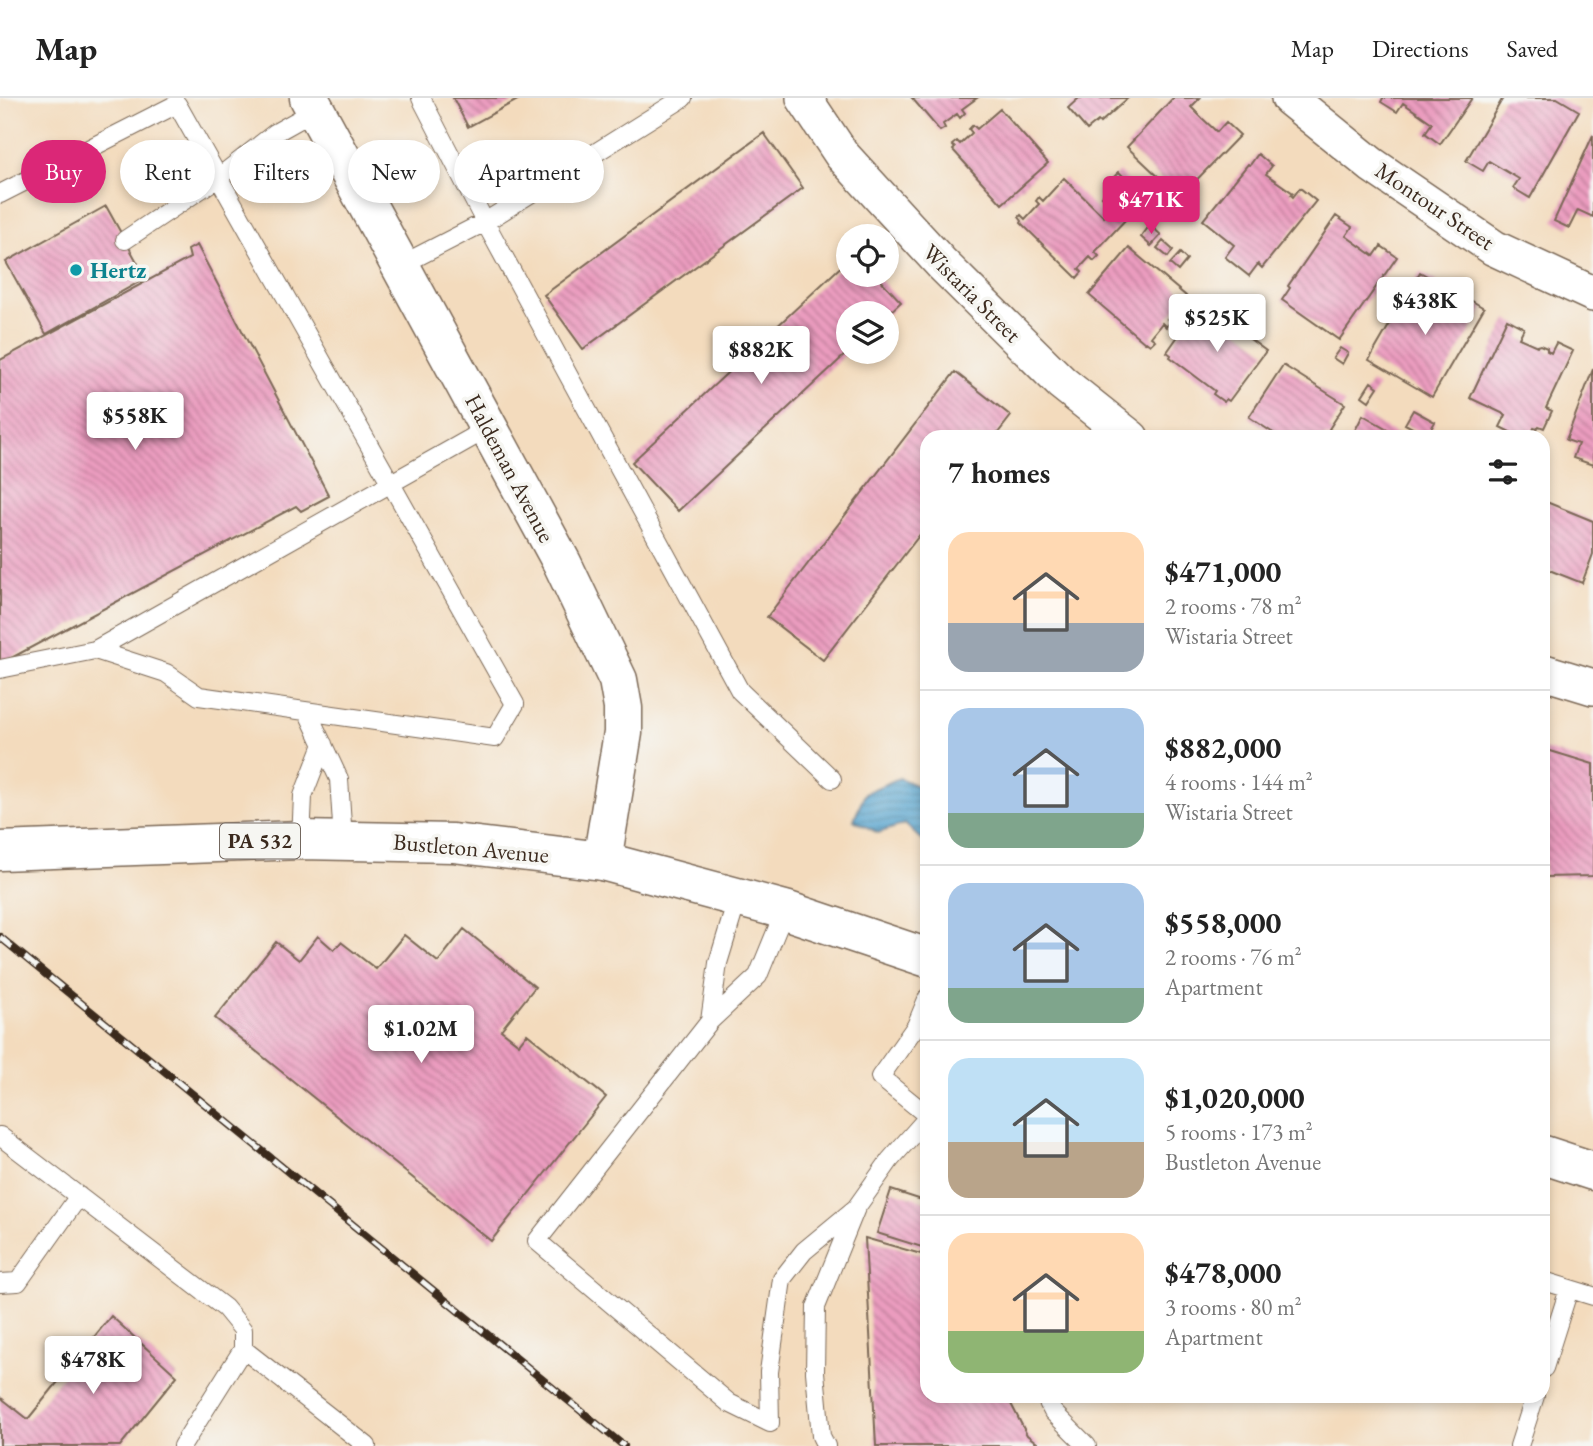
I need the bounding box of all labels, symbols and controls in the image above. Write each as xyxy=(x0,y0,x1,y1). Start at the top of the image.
text: Map xyxy=(35,27,97,70)
text: Map xyxy=(1291,33,1334,64)
text: Directions xyxy=(1372,33,1469,64)
text: Saved xyxy=(1507,33,1558,64)
chip: Buy xyxy=(21,140,106,203)
chip: Rent xyxy=(120,140,215,203)
chip: Filters xyxy=(229,140,334,203)
chip: New xyxy=(348,140,440,203)
chip: Apartment xyxy=(454,140,604,203)
street label: Montour Street xyxy=(1370,155,1501,257)
pin: $471K xyxy=(1102,176,1200,236)
text: $471K xyxy=(1119,184,1183,214)
map controls xyxy=(836,224,899,364)
button: locate xyxy=(836,224,899,287)
street label: Wistaria Street xyxy=(916,237,1028,349)
place label: Hertz xyxy=(90,255,146,285)
marker: Hertz xyxy=(68,262,84,278)
pin: $438K xyxy=(1376,278,1474,337)
text: $438K xyxy=(1393,285,1457,315)
pin: $525K xyxy=(1168,294,1266,354)
button: layers xyxy=(836,301,899,364)
text: $525K xyxy=(1185,302,1249,332)
pin: $882K xyxy=(712,327,810,386)
text: $882K xyxy=(729,334,793,364)
street label: Haldeman Avenue xyxy=(458,389,562,547)
pin: $558K xyxy=(86,392,184,452)
text: $558K xyxy=(103,400,167,430)
text: 7 homes xyxy=(948,453,1050,492)
icon: filters xyxy=(1484,453,1522,491)
text: $471,000 xyxy=(1165,552,1281,591)
icon: home xyxy=(1004,560,1088,644)
text: 2 rooms · 78 m² xyxy=(1165,591,1302,621)
text: Wistaria Street xyxy=(1165,621,1293,651)
text: $882,000 xyxy=(1165,728,1281,767)
icon: home xyxy=(1004,736,1088,820)
text: 4 rooms · 144 m² xyxy=(1165,767,1313,797)
text: Wistaria Street xyxy=(1165,797,1293,827)
road number: PA 532 xyxy=(220,824,300,858)
street label: Bustleton Avenue xyxy=(392,826,550,870)
text: $558,000 xyxy=(1165,903,1281,942)
icon: home xyxy=(1004,911,1088,995)
text: 2 rooms · 76 m² xyxy=(1165,942,1302,972)
text: Apartment xyxy=(1165,972,1263,1002)
pin: $1.02M xyxy=(364,1006,478,1065)
text: $1.02M xyxy=(384,1013,458,1043)
text: $1,020,000 xyxy=(1165,1078,1305,1117)
icon: home xyxy=(1004,1086,1088,1170)
text: 5 rooms · 173 m² xyxy=(1165,1117,1313,1147)
text: Bustleton Avenue xyxy=(1165,1147,1321,1177)
text: $478,000 xyxy=(1165,1253,1281,1292)
icon: home xyxy=(1004,1261,1088,1345)
text: 3 rooms · 80 m² xyxy=(1165,1292,1302,1322)
text: Apartment xyxy=(1165,1322,1263,1352)
pin: $478K xyxy=(44,1336,142,1396)
text: $478K xyxy=(61,1344,125,1374)

